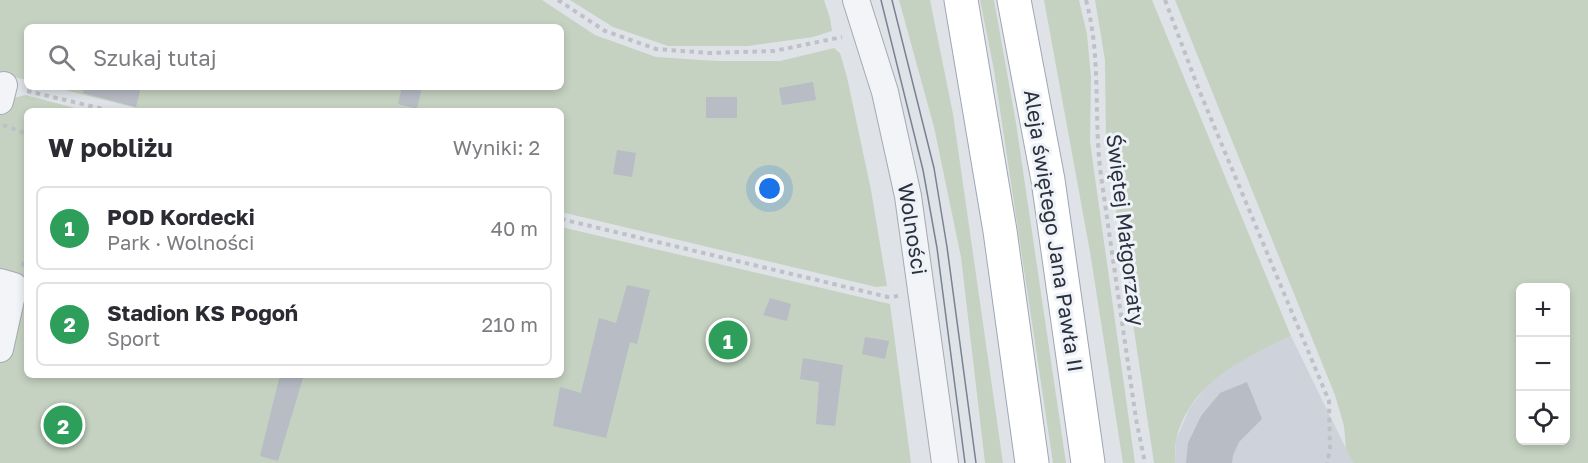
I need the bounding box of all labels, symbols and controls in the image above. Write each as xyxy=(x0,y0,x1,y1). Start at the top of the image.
search box xyxy=(24,24,564,90)
icon: search xyxy=(45,41,78,74)
text: Szukaj tutaj xyxy=(93,44,217,71)
street label: Aleja świętego Jana Pawła II xyxy=(1019,88,1089,374)
text: W pobliżu xyxy=(48,132,173,163)
street label: Świętej Małgorzaty xyxy=(1101,132,1151,328)
text: Wyniki: 2 xyxy=(453,135,540,159)
your location xyxy=(755,174,784,203)
street label: Wolności xyxy=(893,181,933,276)
text: POD Kordecki xyxy=(107,203,255,230)
text: 1 xyxy=(64,216,75,240)
text: 40 m xyxy=(491,216,538,240)
text: Park · Wolności xyxy=(107,230,254,254)
map controls xyxy=(1516,283,1570,445)
button: + xyxy=(1516,283,1570,337)
text: Stadion KS Pogoń xyxy=(107,299,298,326)
text: 2 xyxy=(63,312,76,336)
text: 210 m xyxy=(482,312,538,336)
pin: 1 xyxy=(708,318,748,362)
text: Sport xyxy=(107,326,160,350)
button: − xyxy=(1516,337,1570,391)
button: locate xyxy=(1516,391,1570,445)
pin: 2 xyxy=(44,402,82,448)

